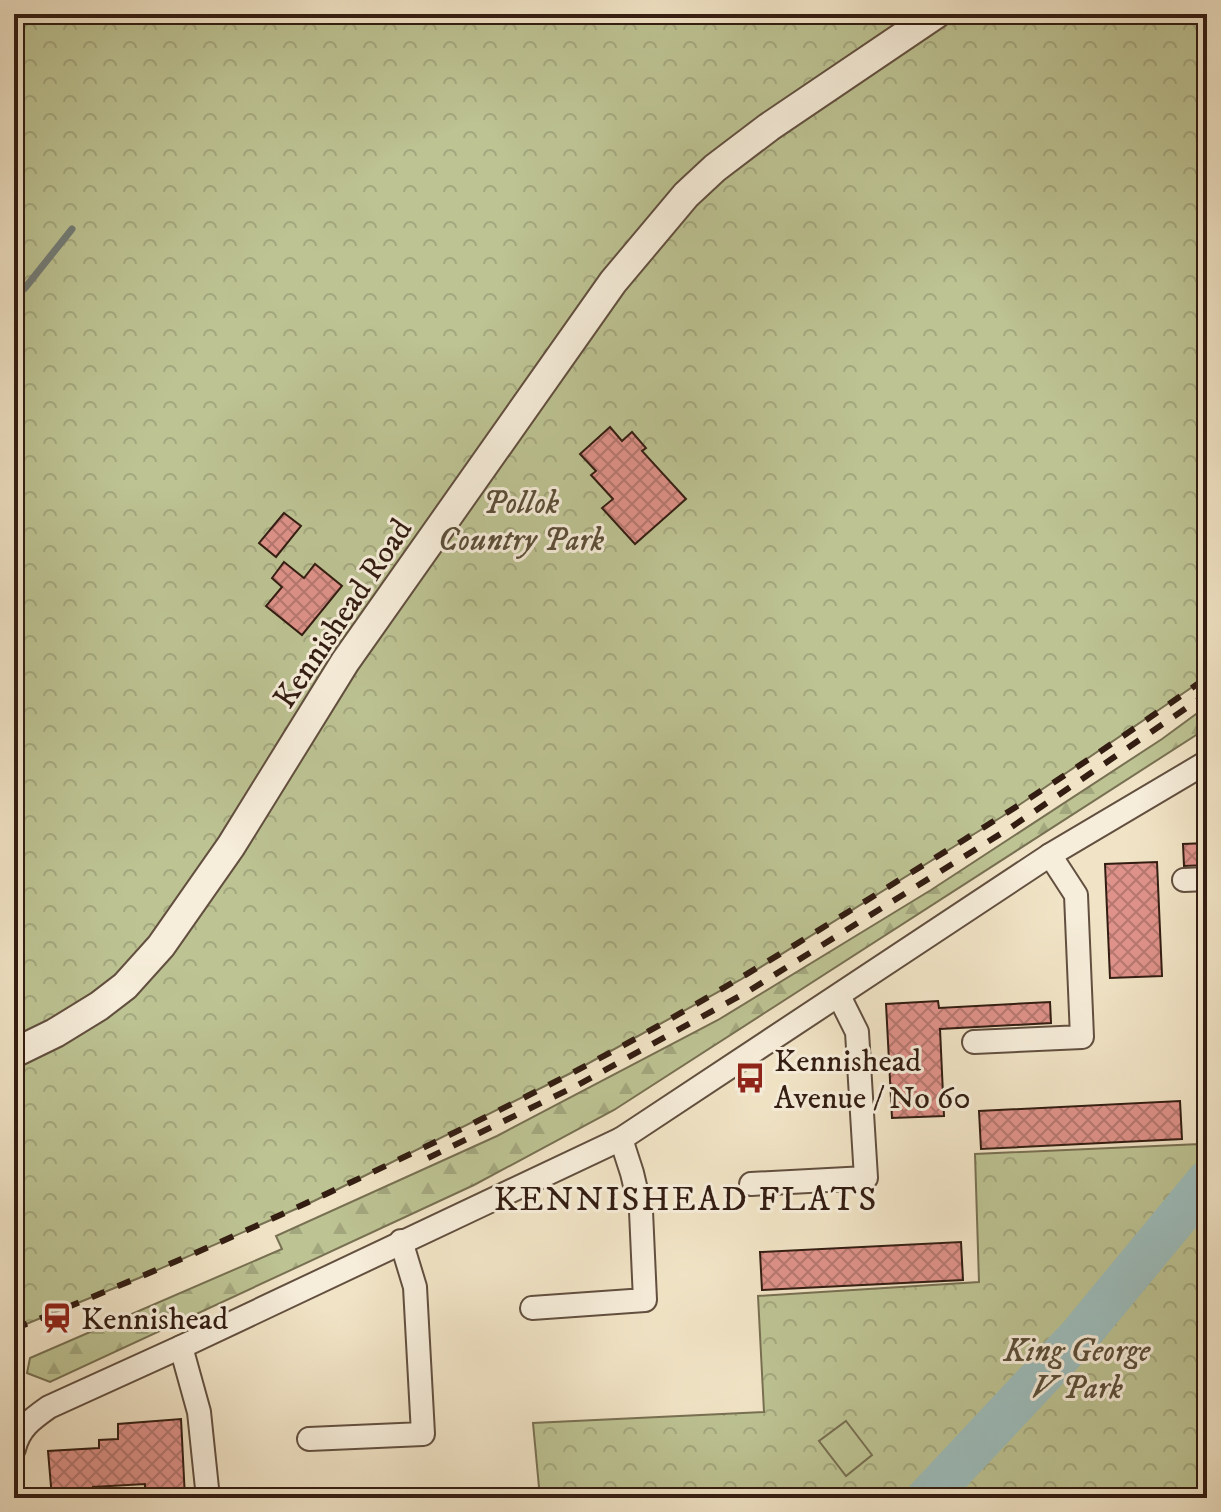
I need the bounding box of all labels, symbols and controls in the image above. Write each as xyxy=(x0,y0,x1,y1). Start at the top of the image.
park label: Pollok Country Park xyxy=(438,484,605,561)
street label: Kennishead Road xyxy=(265,512,422,717)
place label: Kennishead Avenue / No 60 xyxy=(774,1042,971,1119)
bus stop icon: Kennishead Avenue / No 60 xyxy=(733,1061,767,1095)
district label: KENNISHEAD FLATS xyxy=(494,1179,878,1221)
place label: Kennishead xyxy=(81,1300,228,1340)
station icon: Kennishead xyxy=(40,1301,74,1335)
park label: King George V Park xyxy=(1003,1332,1151,1409)

